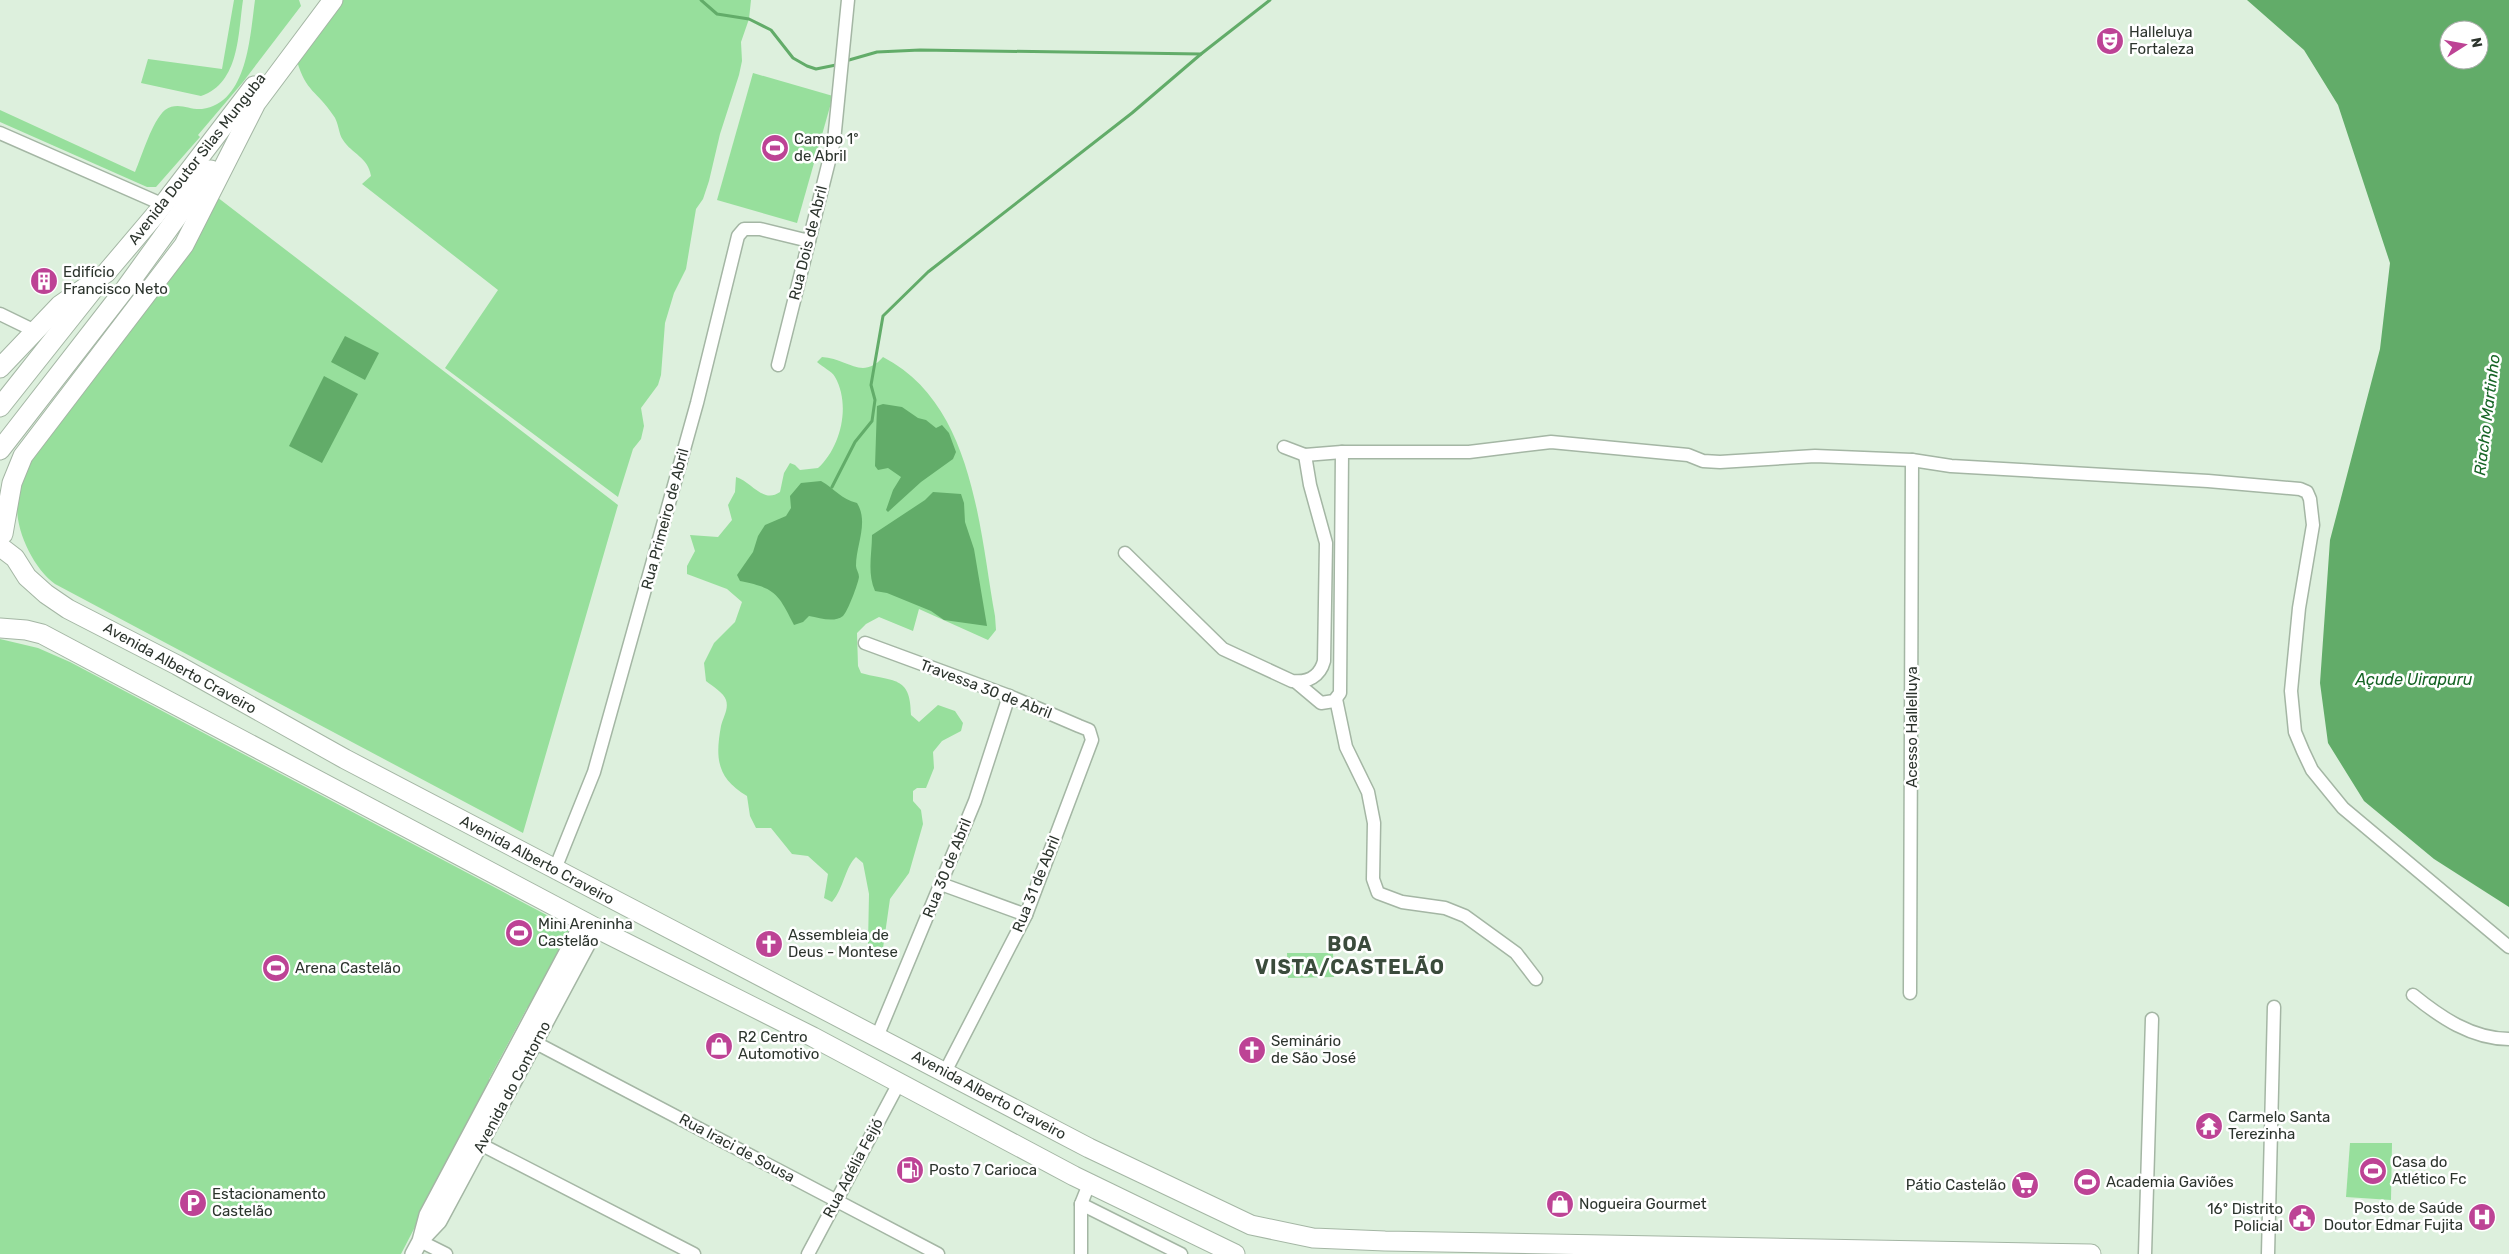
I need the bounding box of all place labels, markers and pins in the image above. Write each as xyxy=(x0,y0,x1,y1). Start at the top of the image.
place label: Halleluya Fortaleza xyxy=(2129,23,2194,58)
theatre icon: Halleluya Fortaleza xyxy=(2095,26,2125,56)
place label: Campo 1º de Abril xyxy=(794,130,859,165)
sports icon: Campo 1º de Abril xyxy=(760,133,790,163)
place label: Edifício Francisco Neto xyxy=(63,263,168,298)
building icon: Edifício Francisco Neto xyxy=(29,266,59,296)
place label: Mini Areninha Castelão xyxy=(538,915,633,950)
sports icon: Mini Areninha Castelão xyxy=(504,918,534,948)
place label: Assembleia de Deus - Montese xyxy=(788,926,898,961)
church icon: Assembleia de Deus - Montese xyxy=(754,929,784,959)
sports icon: Arena Castelão xyxy=(261,953,291,983)
place label: Arena Castelão xyxy=(295,959,401,977)
place label: R2 Centro Automotivo xyxy=(738,1028,819,1063)
shop icon: R2 Centro Automotivo xyxy=(704,1031,734,1061)
place label: Seminário de São José xyxy=(1271,1032,1356,1067)
church icon: Seminário de São José xyxy=(1237,1035,1267,1065)
place label: Carmelo Santa Terezinha xyxy=(2228,1108,2330,1143)
temple icon: Carmelo Santa Terezinha xyxy=(2194,1111,2224,1141)
place label: Casa do Atlético Fc xyxy=(2392,1153,2466,1188)
fuel station icon: Posto 7 Carioca xyxy=(895,1155,925,1185)
sports icon: Casa do Atlético Fc xyxy=(2358,1156,2388,1186)
place label: Posto 7 Carioca xyxy=(929,1161,1037,1179)
sports icon: Academia Gaviões xyxy=(2072,1167,2102,1197)
supermarket icon: Pátio Castelão xyxy=(2010,1170,2040,1200)
place label: Academia Gaviões xyxy=(2106,1173,2234,1191)
place label: Pátio Castelão xyxy=(1906,1176,2006,1194)
place label: Estacionamento Castelão xyxy=(212,1185,326,1220)
parking icon: Estacionamento Castelão xyxy=(178,1188,208,1218)
shop icon: Nogueira Gourmet xyxy=(1545,1189,1575,1219)
place label: Nogueira Gourmet xyxy=(1579,1195,1707,1213)
place label: Posto de Saúde Doutor Edmar Fujita xyxy=(2324,1199,2463,1234)
place label: 16º Distrito Policial xyxy=(2207,1200,2283,1235)
hospital icon: Posto de Saúde Doutor Edmar Fujita xyxy=(2467,1202,2497,1232)
public building icon: 16º Distrito Policial xyxy=(2287,1203,2317,1233)

